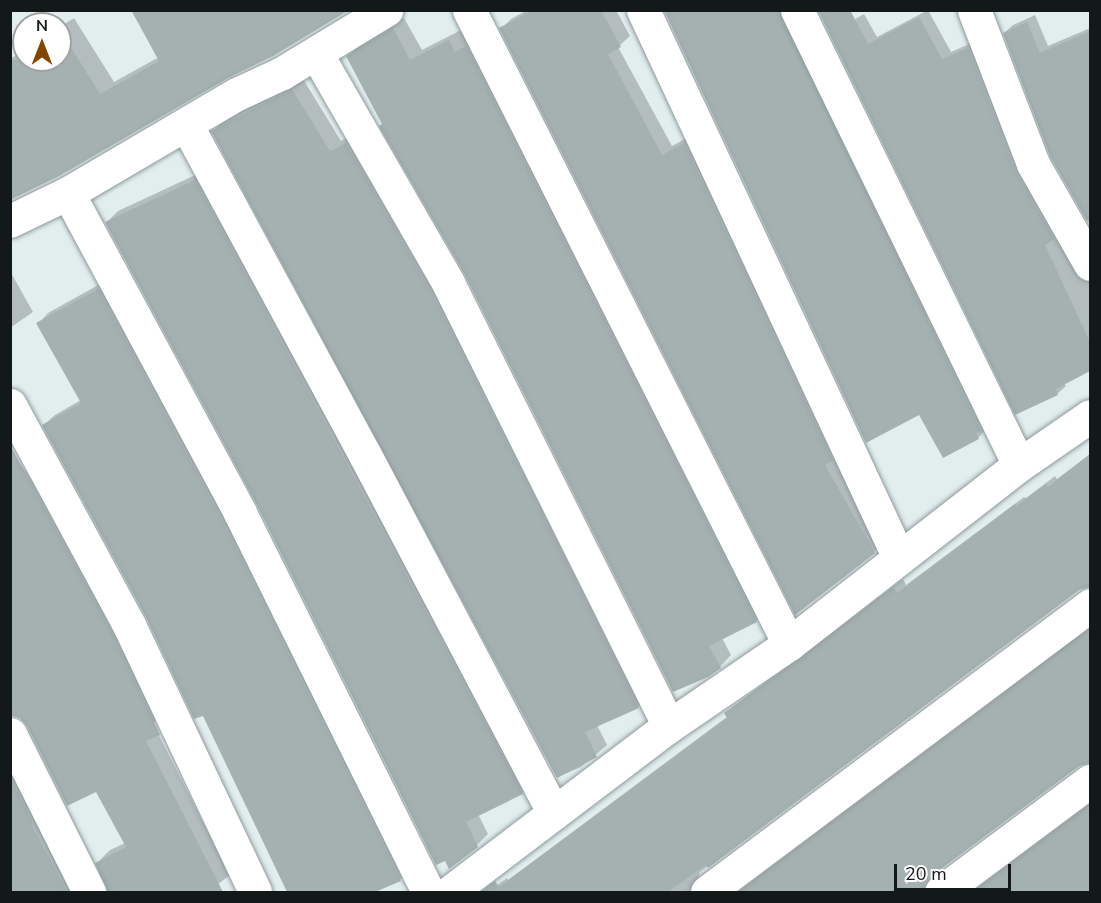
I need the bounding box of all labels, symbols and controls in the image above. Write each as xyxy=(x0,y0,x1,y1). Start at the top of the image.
north arrow xyxy=(12,12,72,72)
text: N xyxy=(36,15,48,37)
scale bar xyxy=(897,852,1014,890)
text: 20 m xyxy=(905,862,947,886)

